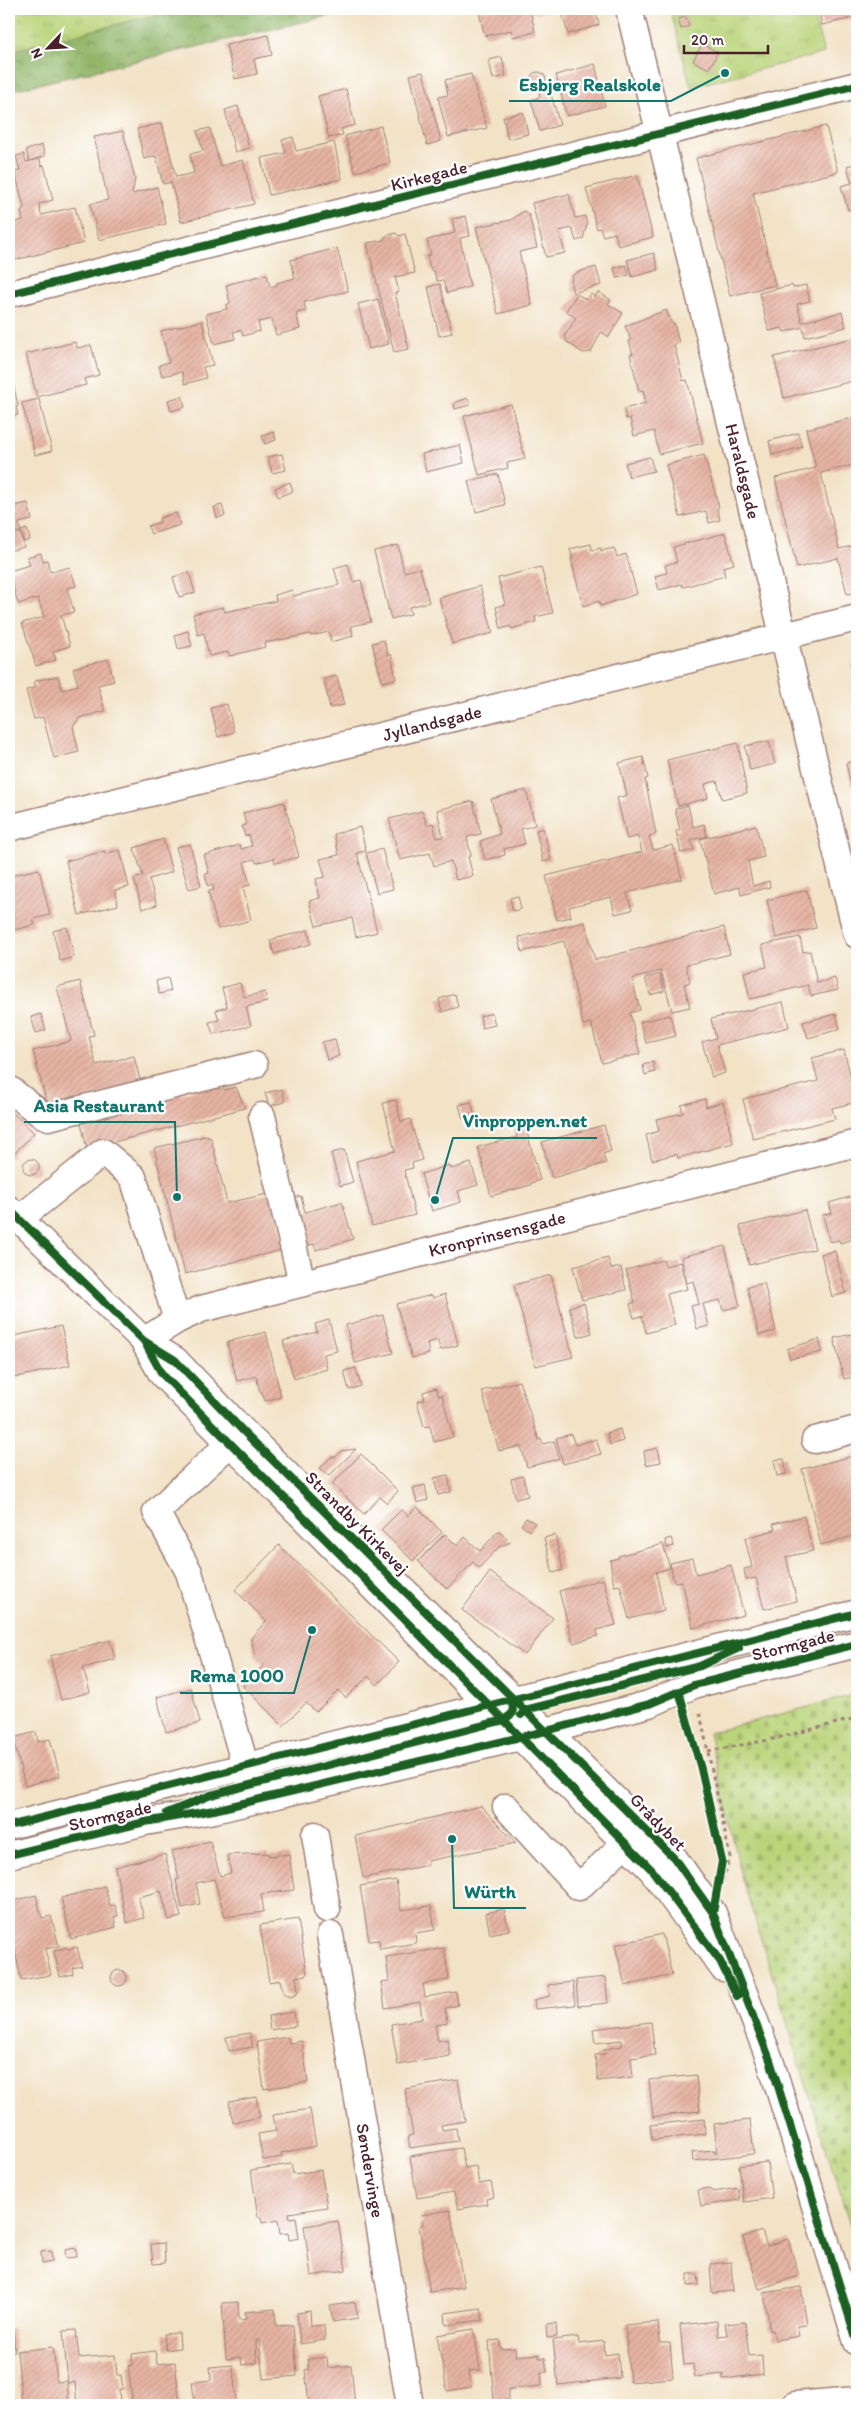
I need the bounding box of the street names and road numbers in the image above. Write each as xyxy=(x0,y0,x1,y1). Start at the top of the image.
street label: Kirkegade xyxy=(388,156,470,196)
street label: Haraldsgade xyxy=(720,421,765,521)
street label: Jyllandsgade xyxy=(380,700,484,746)
street label: Kronprinsensgade xyxy=(426,1206,568,1262)
street label: Strandby Kirkevej xyxy=(301,1467,413,1579)
street label: Stormgade xyxy=(749,1624,837,1666)
street label: Grådybet xyxy=(625,1789,691,1856)
street label: Stormgade xyxy=(66,1796,154,1836)
street label: Søndervinge xyxy=(351,2122,389,2219)

